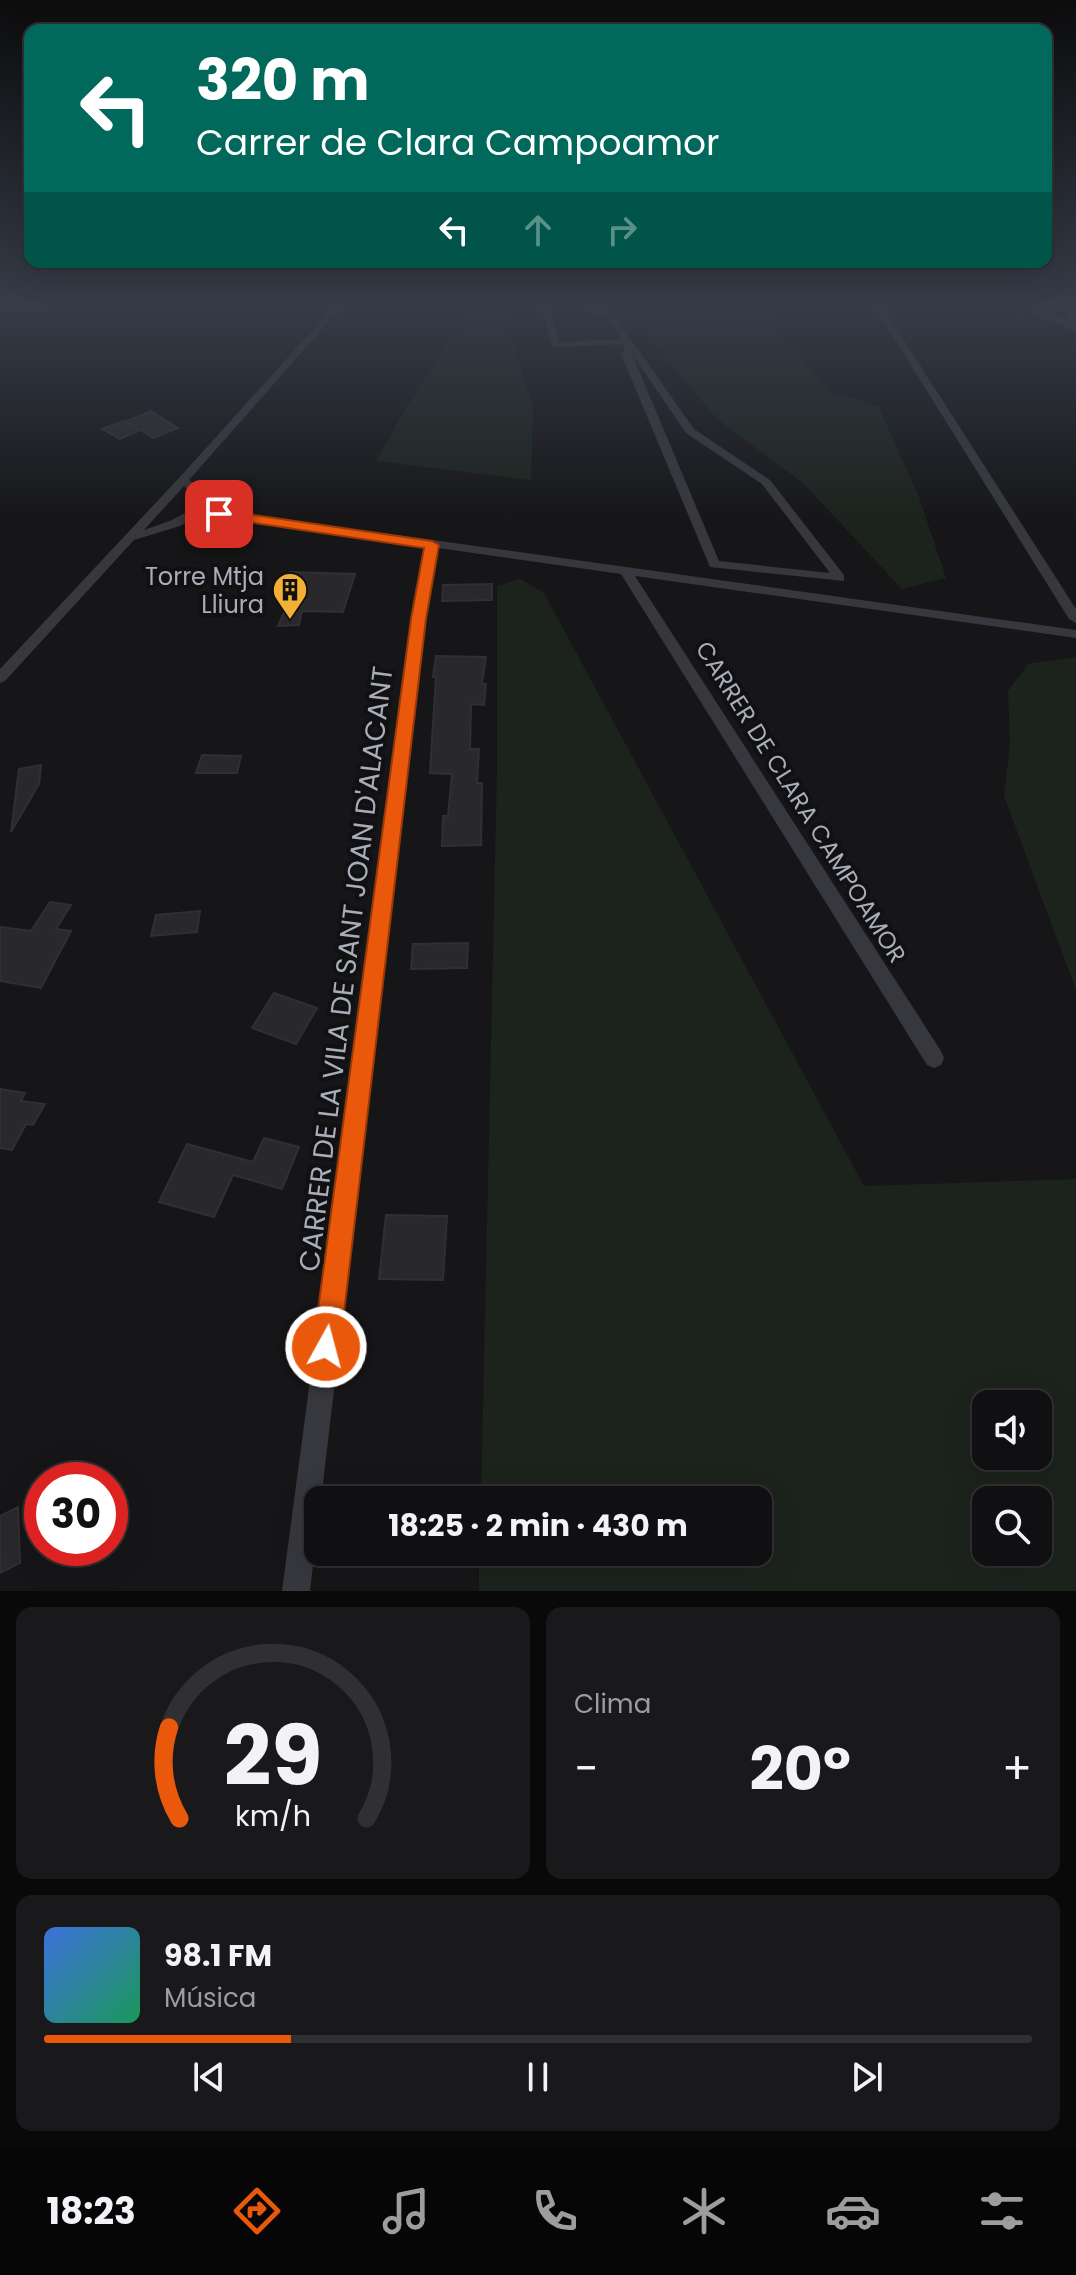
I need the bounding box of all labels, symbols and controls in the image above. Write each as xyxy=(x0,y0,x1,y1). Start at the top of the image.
text: 320 m xyxy=(196,41,370,120)
icon: left xyxy=(64,56,168,160)
text: Carrer de Clara Campoamor xyxy=(196,117,719,168)
icon: left xyxy=(432,208,476,252)
icon: ahead xyxy=(516,208,560,252)
icon: right xyxy=(600,208,644,252)
pin xyxy=(185,480,253,548)
icon: arrive xyxy=(197,492,241,536)
place label: Torre Mtja Lliura xyxy=(145,560,264,621)
building icon: Torre Mtja Lliura xyxy=(271,571,309,621)
street label: CARRER DE CLARA CAMPOAMOR xyxy=(688,635,914,969)
street label: CARRER DE LA VILA DE SANT JOAN D'ALACANT xyxy=(290,664,402,1274)
position arrow xyxy=(284,1305,368,1389)
map controls xyxy=(972,1390,1052,1566)
button: sound xyxy=(972,1390,1052,1470)
speed limit sign: 30 xyxy=(24,1462,128,1566)
button: search xyxy=(972,1486,1052,1566)
text: 18:25 · 2 min · 430 m xyxy=(388,1504,688,1547)
text: Clima xyxy=(574,1686,651,1722)
text: 29 xyxy=(224,1698,322,1814)
text: 20° xyxy=(750,1727,851,1811)
text: − xyxy=(574,1738,598,1799)
text: + xyxy=(1002,1738,1032,1799)
text: km/h xyxy=(235,1796,311,1836)
text: 98.1 FM xyxy=(164,1934,272,1977)
text: Música xyxy=(164,1980,256,2016)
icon: previous xyxy=(187,2055,231,2099)
icon: pause xyxy=(516,2055,560,2099)
icon: next xyxy=(845,2055,889,2099)
icon: directions xyxy=(229,2183,285,2239)
icon: music xyxy=(378,2183,434,2239)
icon: phone xyxy=(527,2183,583,2239)
icon: climate xyxy=(676,2183,732,2239)
icon: car xyxy=(825,2183,881,2239)
icon: filters xyxy=(974,2183,1030,2239)
text: 18:23 xyxy=(46,2186,136,2237)

